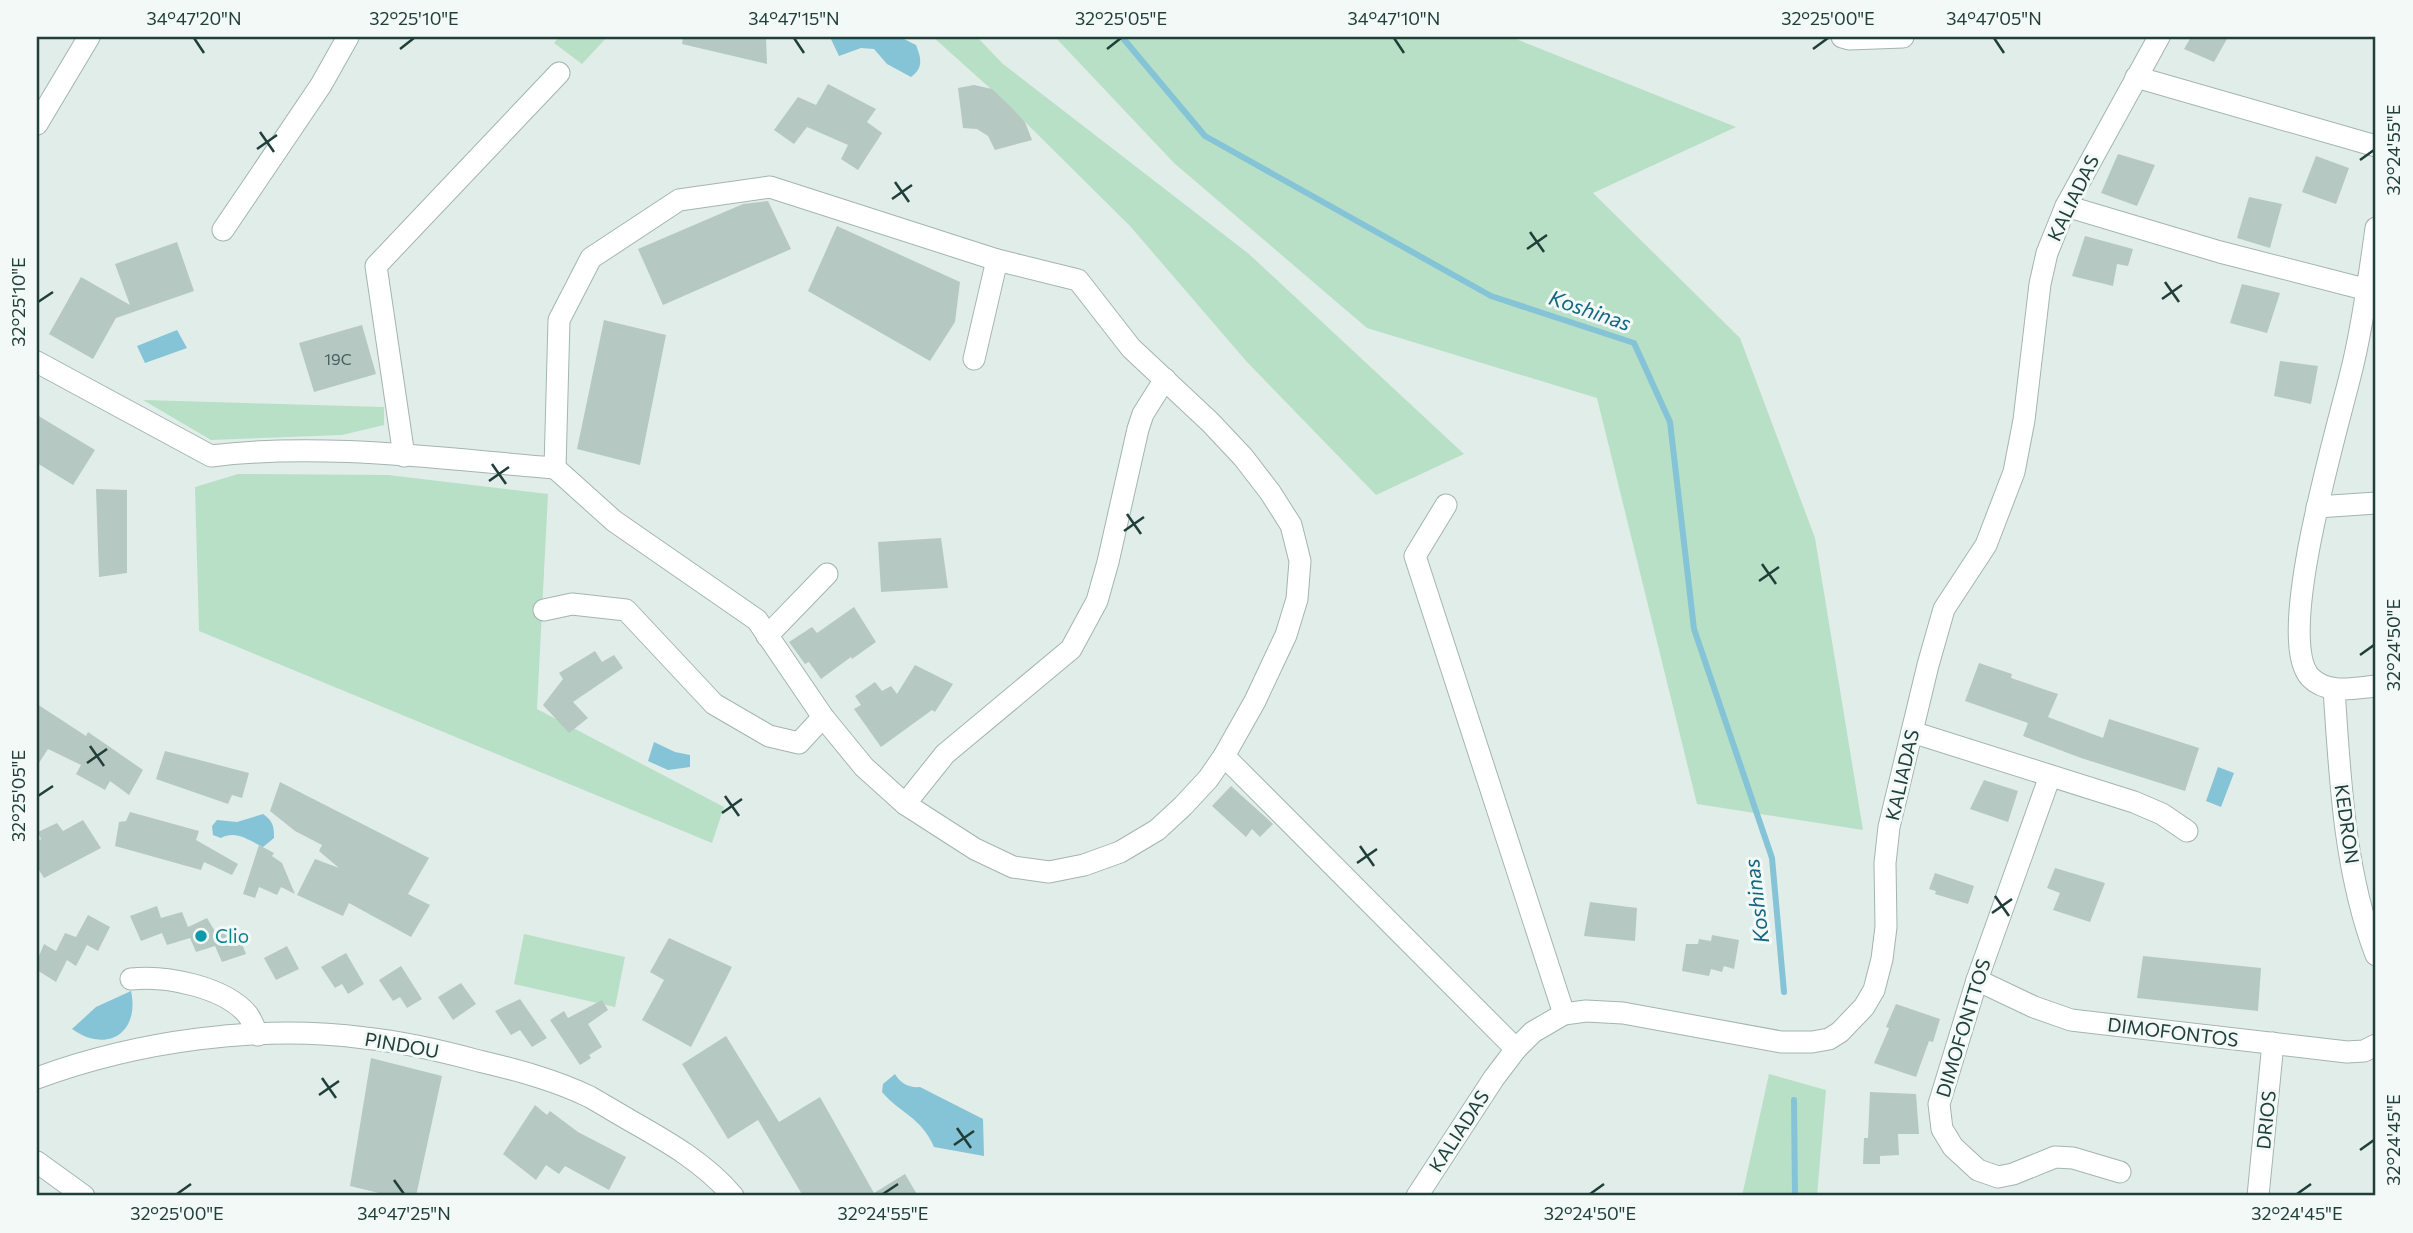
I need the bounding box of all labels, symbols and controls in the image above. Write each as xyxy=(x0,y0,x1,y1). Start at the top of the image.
text: 34°47'20"N xyxy=(146,7,242,29)
text: 32°25'10"E xyxy=(369,7,459,29)
text: 34°47'15"N xyxy=(748,7,840,29)
text: 32°25'05"E xyxy=(1075,7,1167,29)
text: 34°47'10"N xyxy=(1348,7,1440,29)
text: 32°25'00"E xyxy=(1781,7,1875,29)
text: 34°47'05"N xyxy=(1946,7,2042,29)
text: 32°24'55"E xyxy=(2382,105,2404,195)
street label: KALIADAS xyxy=(2042,151,2103,245)
text: 32°25'10"E xyxy=(7,257,29,347)
water label: Koshinas xyxy=(1546,284,1635,335)
house number: 19C xyxy=(324,349,352,368)
text: 32°24'50"E xyxy=(2382,599,2404,691)
street label: KALIADAS xyxy=(1880,727,1923,823)
text: 32°25'05"E xyxy=(7,750,29,842)
street label: KEDRON xyxy=(2331,783,2364,865)
water label: Koshinas xyxy=(1738,857,1773,945)
place label: Clio xyxy=(215,924,249,947)
marker: Clio xyxy=(193,928,209,944)
street label: DIMOFONTTOS xyxy=(1930,956,1995,1100)
street label: DIMOFONTOS xyxy=(2106,1012,2240,1051)
street label: PINDOU xyxy=(363,1027,441,1062)
street label: KALIADAS xyxy=(1424,1086,1494,1176)
street label: DRIOS xyxy=(2251,1090,2280,1150)
text: 32°24'45"E xyxy=(2382,1094,2404,1186)
text: 32°25'00"E xyxy=(130,1202,224,1224)
text: 34°47'25"N xyxy=(357,1202,451,1224)
text: 32°24'55"E xyxy=(838,1202,928,1224)
text: 32°24'50"E xyxy=(1544,1202,1636,1224)
text: 32°24'45"E xyxy=(2251,1202,2343,1224)

